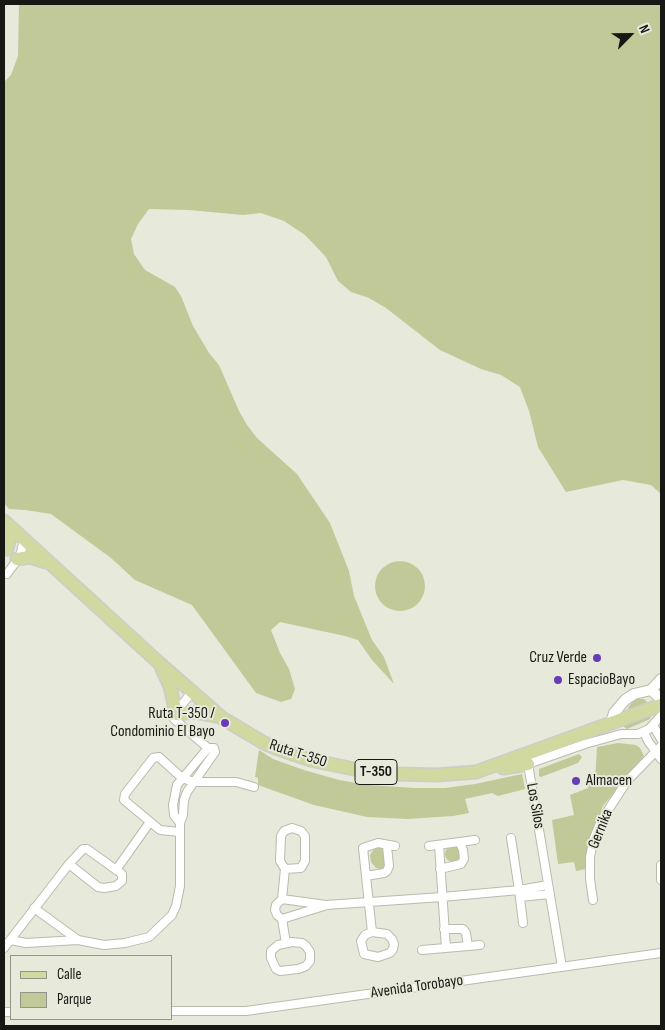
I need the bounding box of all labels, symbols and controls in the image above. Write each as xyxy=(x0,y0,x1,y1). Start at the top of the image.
north arrow xyxy=(605,10,655,60)
text: N xyxy=(635,22,654,36)
place label: Cruz Verde xyxy=(529,648,587,668)
marker: Cruz Verde xyxy=(591,652,603,664)
place label: EspacioBayo xyxy=(568,670,635,690)
marker: EspacioBayo xyxy=(552,674,564,686)
place label: Ruta T-350 / Condominio El Bayo xyxy=(110,704,215,742)
marker: Ruta T-350 / Condominio El Bayo xyxy=(219,717,231,729)
street label: Ruta T-350 xyxy=(267,736,329,772)
road number: T-350 xyxy=(355,760,397,784)
place label: Almacen xyxy=(586,771,632,791)
marker: Almacen xyxy=(570,775,582,787)
street label: Los Silos xyxy=(522,782,548,830)
street label: Gernika xyxy=(584,806,618,852)
legend xyxy=(10,955,172,1020)
text: Calle xyxy=(57,965,81,984)
street label: Avenida Torobayo xyxy=(370,971,464,1003)
text: Parque xyxy=(57,990,92,1009)

